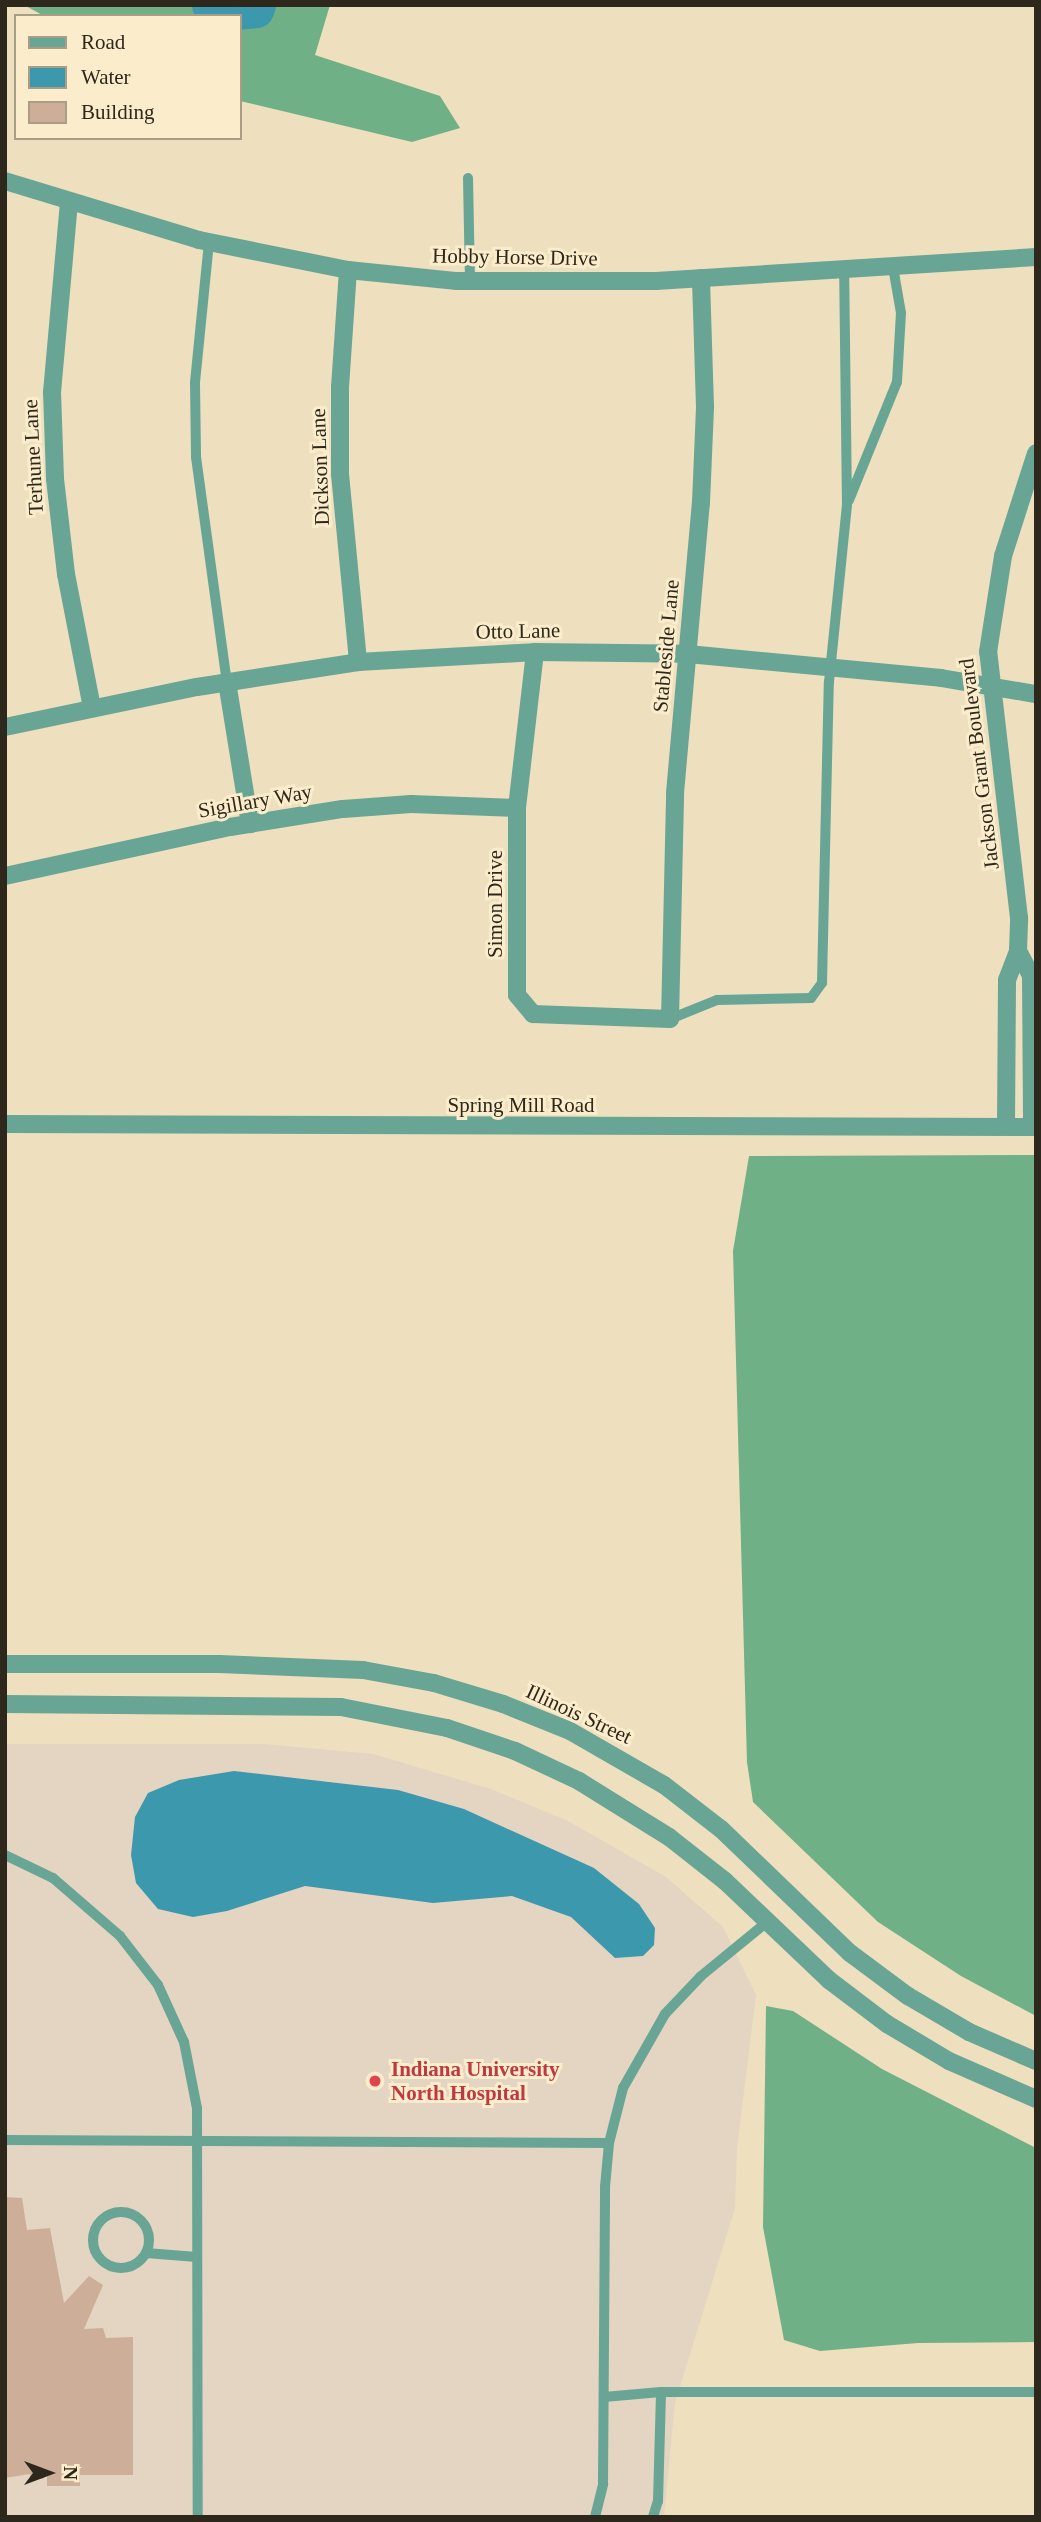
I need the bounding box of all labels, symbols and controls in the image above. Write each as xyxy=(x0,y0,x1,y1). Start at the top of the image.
legend xyxy=(14,14,242,140)
text: Road xyxy=(81,30,125,54)
text: Water xyxy=(81,65,131,89)
text: Building xyxy=(81,100,155,124)
street label: Hobby Horse Drive xyxy=(432,243,598,271)
street label: Terhune Lane xyxy=(17,399,49,515)
street label: Dickson Lane xyxy=(305,408,335,526)
street label: Stableside Lane xyxy=(648,578,684,714)
street label: Otto Lane xyxy=(476,618,560,644)
street label: Jackson Grant Boulevard xyxy=(954,657,1004,871)
street label: Sigillary Way xyxy=(196,779,314,823)
street label: Simon Drive xyxy=(482,850,508,958)
street label: Spring Mill Road xyxy=(447,1092,595,1118)
street label: Illinois Street xyxy=(522,1679,636,1749)
place label: Indiana University North Hospital xyxy=(391,2056,560,2106)
marker: Indiana University North Hospital xyxy=(365,2071,385,2091)
north arrow xyxy=(14,2438,84,2508)
text: N xyxy=(60,2466,81,2480)

